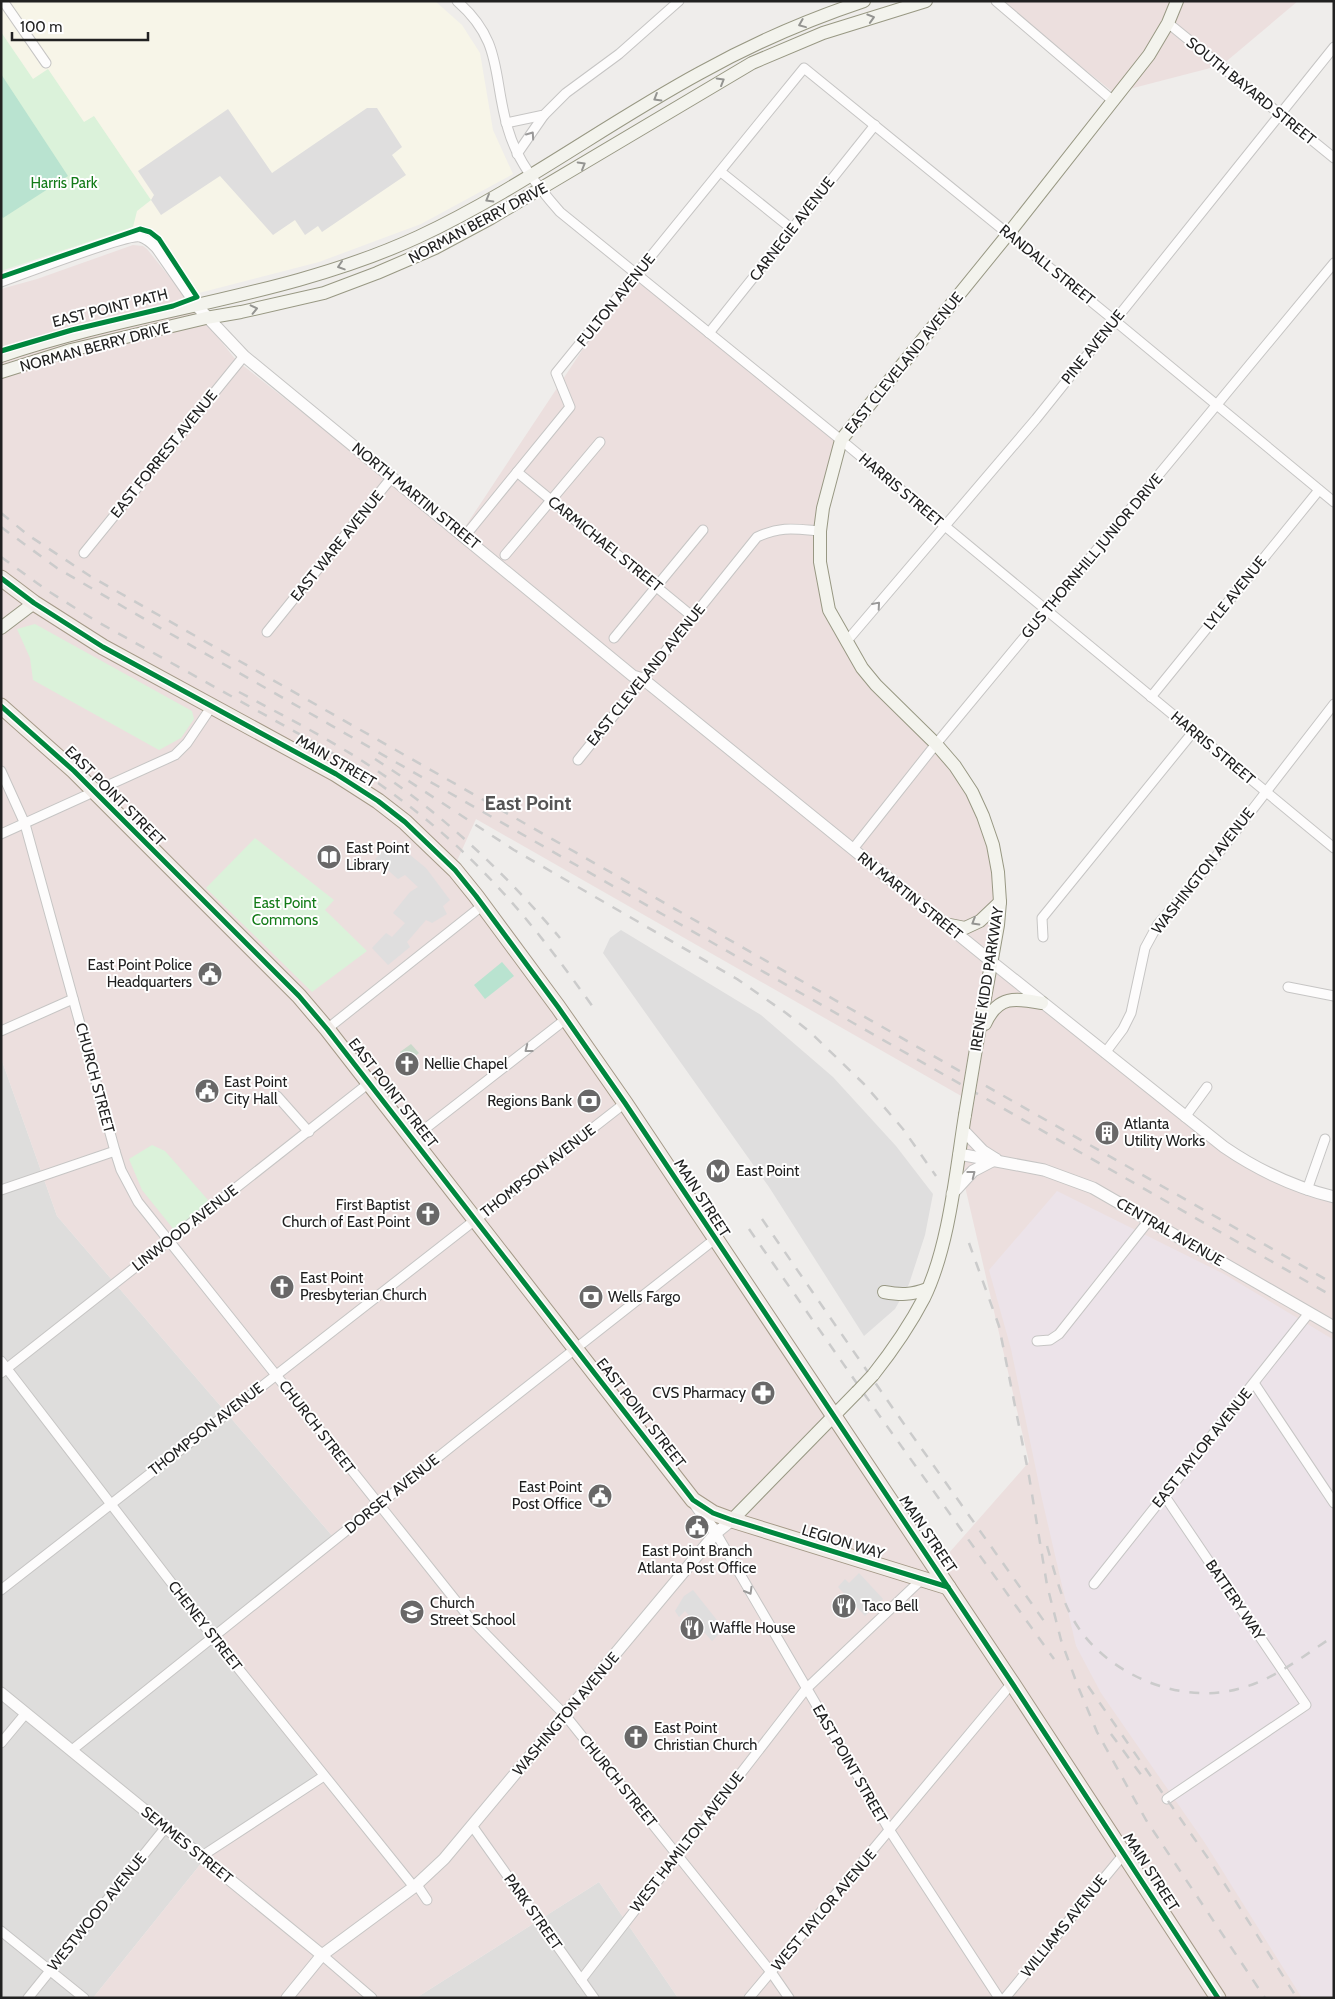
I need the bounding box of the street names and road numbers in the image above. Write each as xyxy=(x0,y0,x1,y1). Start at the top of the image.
street label: SOUTH BAYARD STREET xyxy=(1183,33,1319,149)
street label: CARNEGIE AVENUE xyxy=(746,173,838,285)
street label: NORMAN BERRY DRIVE xyxy=(405,179,551,267)
street label: RANDALL STREET xyxy=(996,221,1098,309)
street label: FULTON AVENUE xyxy=(573,250,659,350)
street label: EAST POINT PATH xyxy=(50,285,170,331)
street label: EAST CLEVELAND AVENUE xyxy=(841,288,967,438)
street label: PINE AVENUE xyxy=(1058,306,1128,388)
street label: NORMAN BERRY DRIVE xyxy=(18,318,172,376)
street label: EAST FORREST AVENUE xyxy=(107,386,221,522)
street label: NORTH MARTIN STREET xyxy=(348,439,484,553)
street label: HARRIS STREET xyxy=(855,450,947,530)
street label: GUS THORNHILL JUNIOR DRIVE xyxy=(1018,470,1166,642)
street label: EAST WARE AVENUE xyxy=(287,487,387,605)
street label: CARMICHAEL STREET xyxy=(544,492,666,596)
street label: LYLE AVENUE xyxy=(1200,553,1270,633)
street label: EAST CLEVELAND AVENUE xyxy=(583,600,709,750)
street label: HARRIS STREET xyxy=(1167,708,1259,788)
street label: MAIN STREET xyxy=(293,731,379,791)
street label: EAST POINT STREET xyxy=(61,742,169,850)
street label: WASHINGTON AVENUE xyxy=(1148,804,1258,938)
street label: RN MARTIN STREET xyxy=(854,848,966,944)
street label: IRENE KIDD PARKWAY xyxy=(967,905,1007,1053)
street label: CHURCH STREET xyxy=(72,1021,118,1135)
street label: EAST POINT STREET xyxy=(345,1035,441,1151)
street label: THOMPSON AVENUE xyxy=(477,1121,599,1221)
street label: MAIN STREET xyxy=(670,1156,734,1240)
street label: LINWOOD AVENUE xyxy=(129,1181,241,1275)
street label: CENTRAL AVENUE xyxy=(1113,1194,1227,1270)
street label: EAST POINT STREET xyxy=(593,1355,689,1471)
street label: CHURCH STREET xyxy=(275,1377,359,1477)
street label: THOMPSON AVENUE xyxy=(145,1379,267,1479)
street label: EAST TAYLOR AVENUE xyxy=(1148,1385,1256,1511)
street label: DORSEY AVENUE xyxy=(341,1450,443,1538)
street label: MAIN STREET xyxy=(895,1492,961,1576)
street label: LEGION WAY xyxy=(799,1521,887,1563)
street label: BATTERY WAY xyxy=(1202,1556,1269,1644)
street label: CHENEY STREET xyxy=(164,1577,246,1675)
street label: WASHINGTON AVENUE xyxy=(509,1649,623,1779)
street label: EAST POINT STREET xyxy=(809,1701,891,1827)
street label: CHURCH STREET xyxy=(575,1731,661,1831)
street label: WEST HAMILTON AVENUE xyxy=(626,1768,748,1916)
street label: SEMMES STREET xyxy=(138,1803,236,1887)
street label: MAIN STREET xyxy=(1119,1830,1183,1914)
street label: WEST TAYLOR AVENUE xyxy=(768,1845,880,1975)
street label: WESTWOOD AVENUE xyxy=(44,1849,150,1975)
street label: PARK STREET xyxy=(500,1871,566,1953)
street label: WILLIAMS AVENUE xyxy=(1017,1871,1111,1981)

